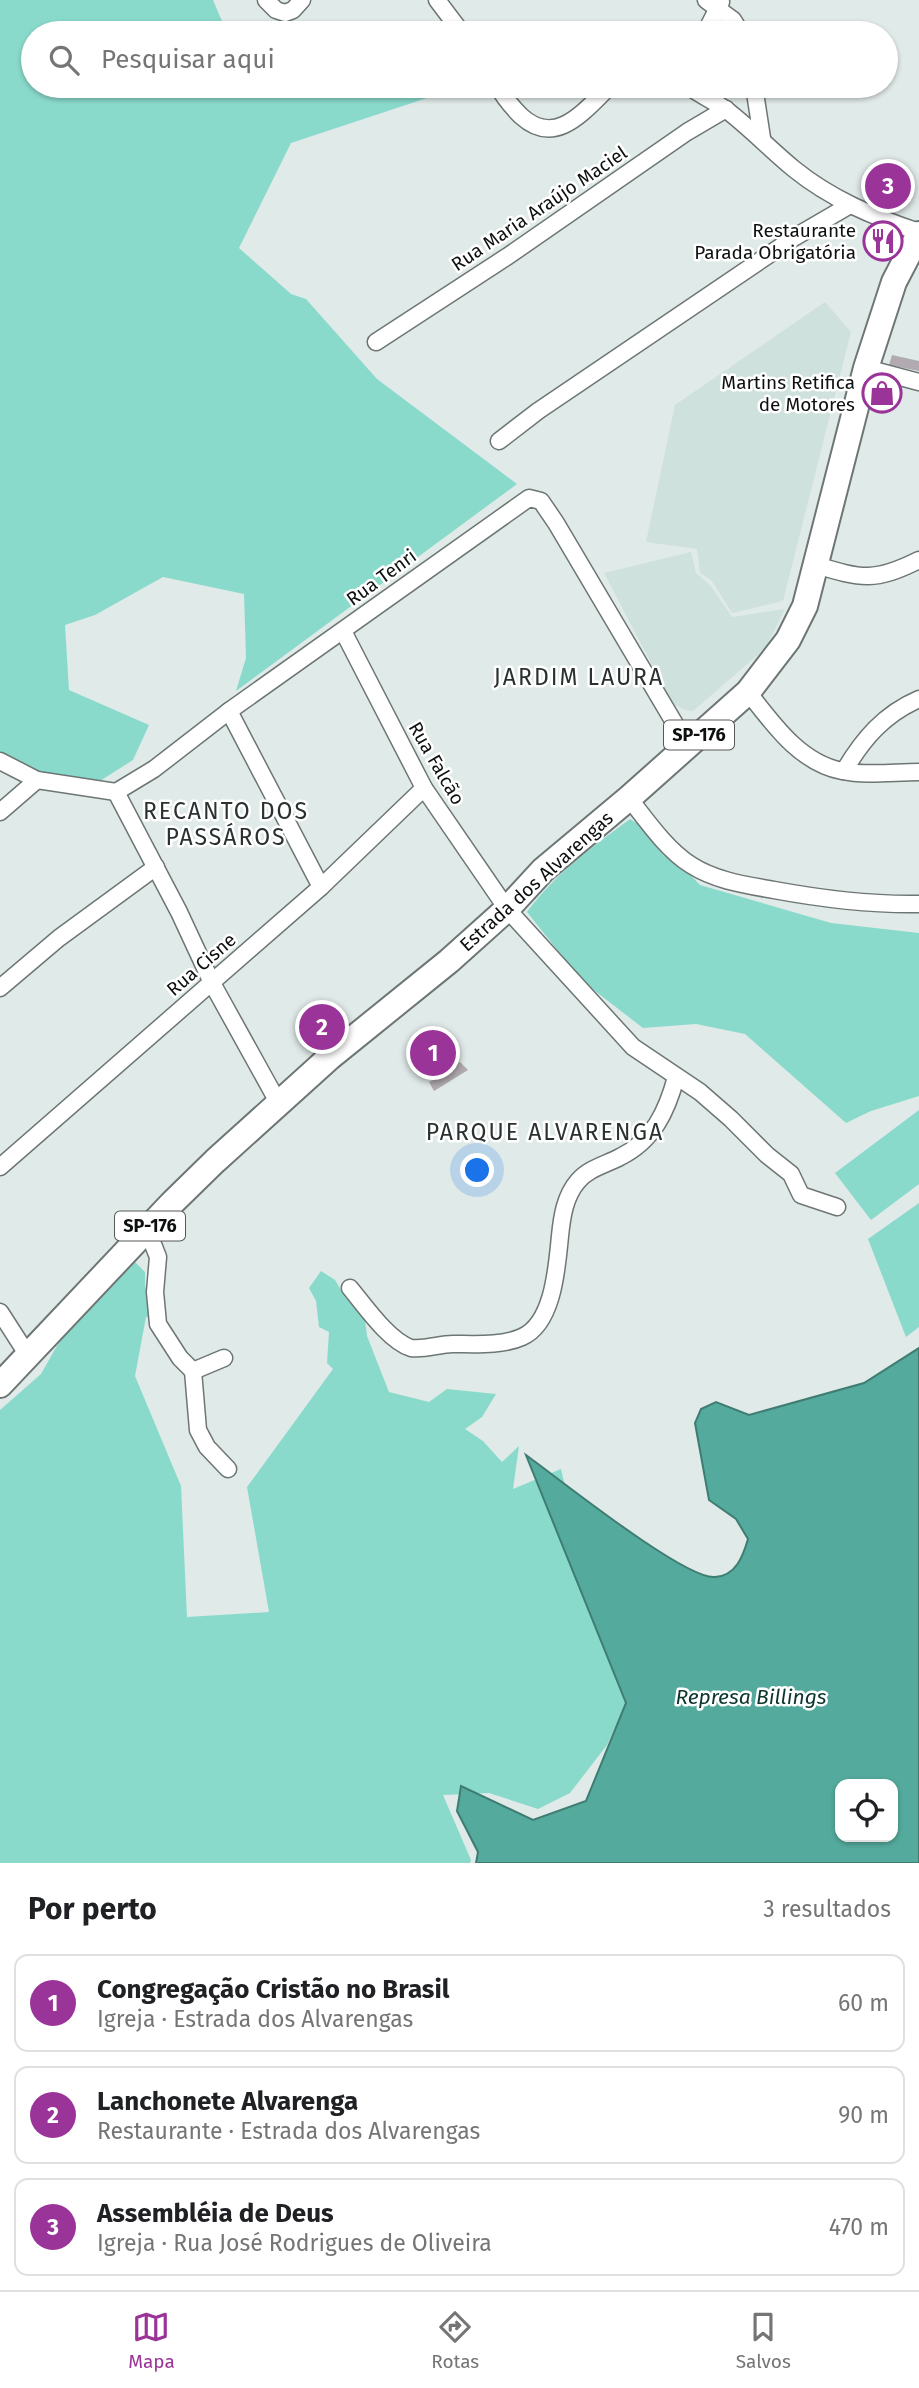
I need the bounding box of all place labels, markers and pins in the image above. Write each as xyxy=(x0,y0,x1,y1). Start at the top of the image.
pin: 3 xyxy=(865,160,911,212)
place label: Restaurante Parada Obrigatória xyxy=(694,219,856,264)
restaurant icon: Restaurante Parada Obrigatória xyxy=(862,220,904,262)
place label: Martins Retifica de Motores xyxy=(721,371,855,416)
shop icon: Martins Retifica de Motores xyxy=(861,372,903,414)
pin: 2 xyxy=(299,1001,345,1053)
pin: 1 xyxy=(410,1027,456,1079)

